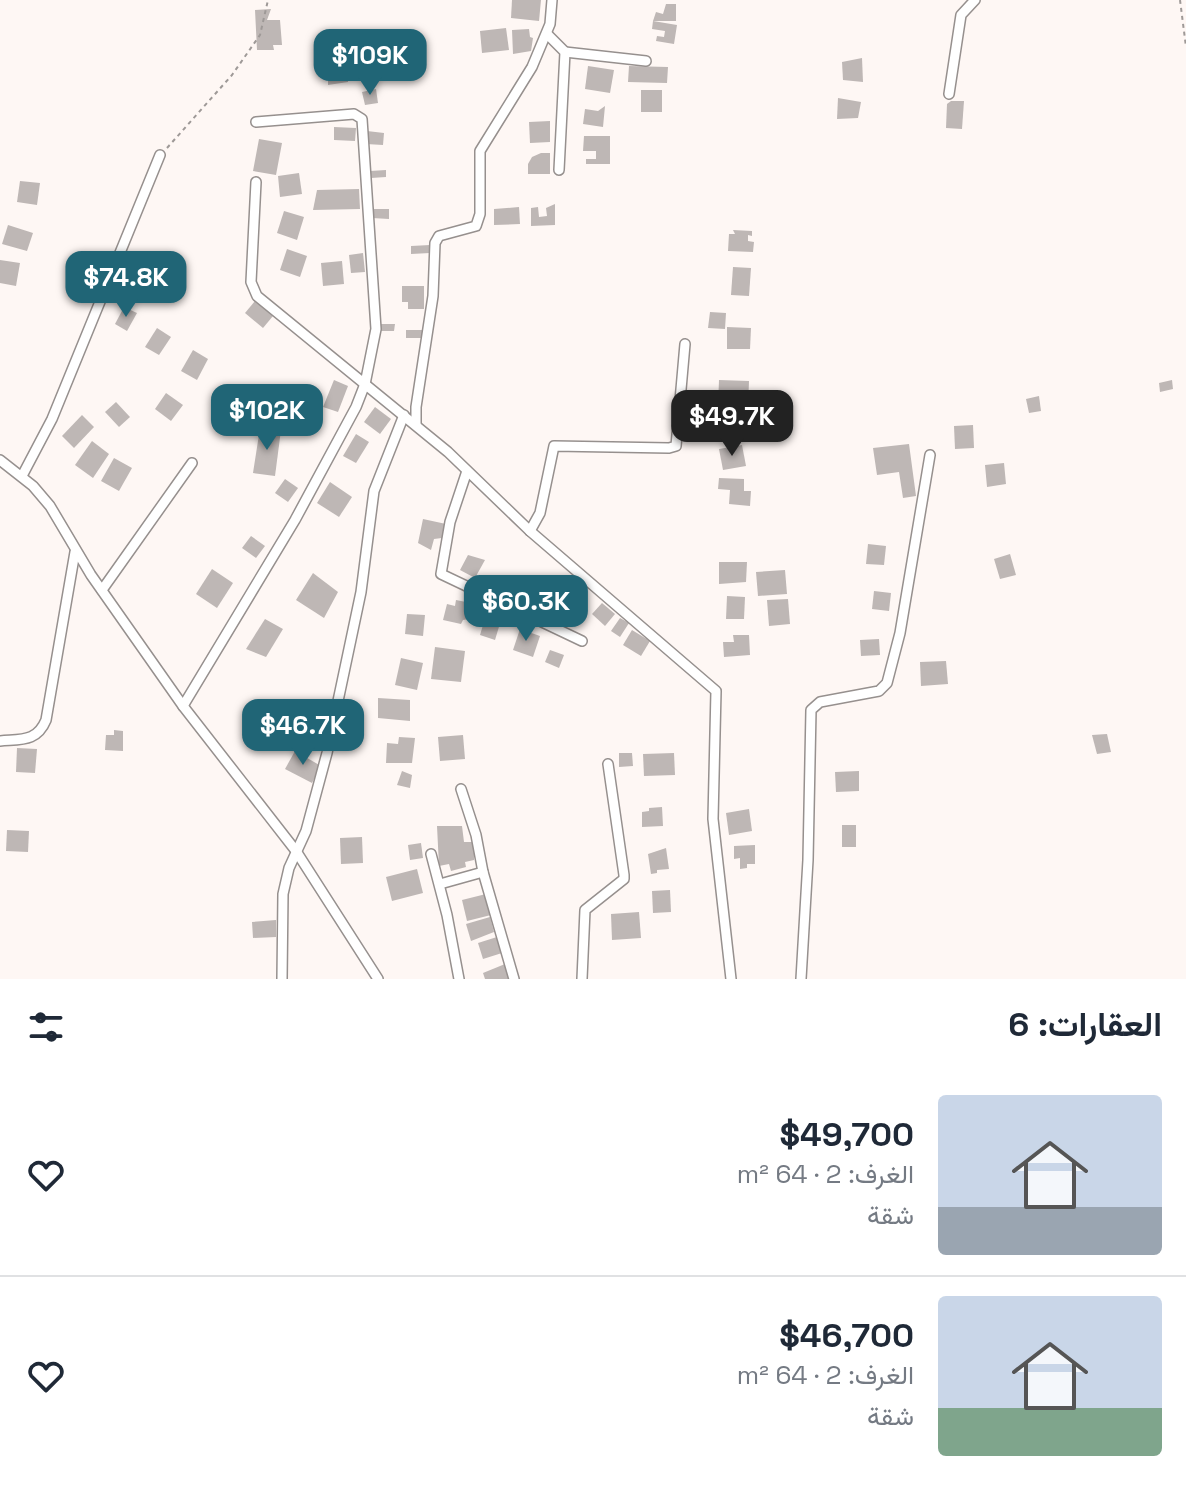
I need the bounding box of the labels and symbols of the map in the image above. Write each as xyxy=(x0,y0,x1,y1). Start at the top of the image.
pin: $109K xyxy=(314,29,426,97)
pin: $74.8K xyxy=(61,251,191,319)
pin: $102K xyxy=(211,384,323,452)
pin: $49.7K xyxy=(667,390,797,458)
pin: $60.3K xyxy=(461,575,591,643)
pin: $46.7K xyxy=(238,699,368,767)

